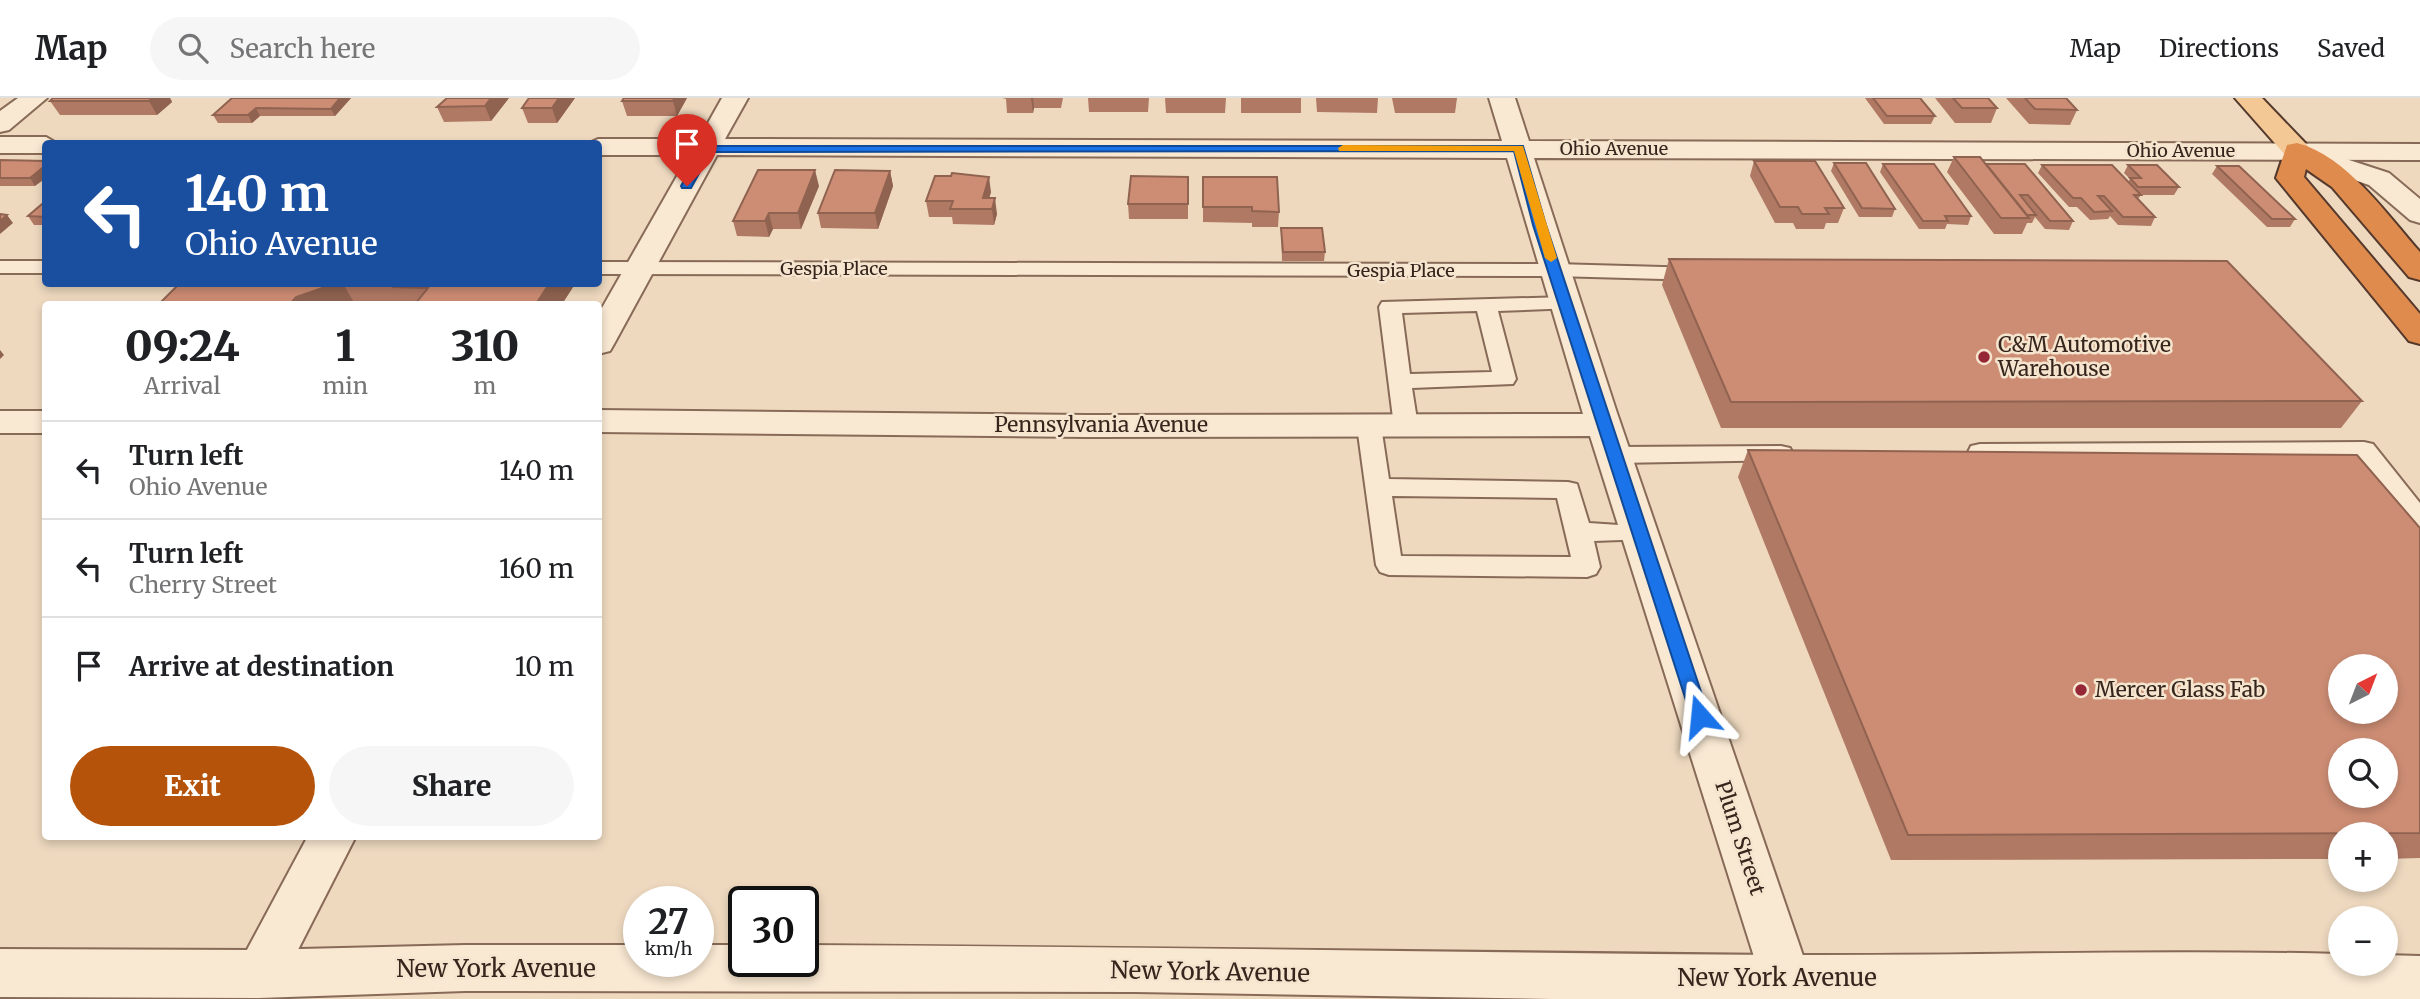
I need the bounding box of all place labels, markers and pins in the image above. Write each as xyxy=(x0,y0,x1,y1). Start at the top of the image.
pin xyxy=(657,114,717,186)
place label: C&M Automotive Warehouse xyxy=(1997,331,2171,382)
marker: C&M Automotive Warehouse xyxy=(1976,349,1992,365)
place label: Mercer Glass Fab xyxy=(2095,676,2265,703)
marker: Mercer Glass Fab xyxy=(2073,682,2089,698)

